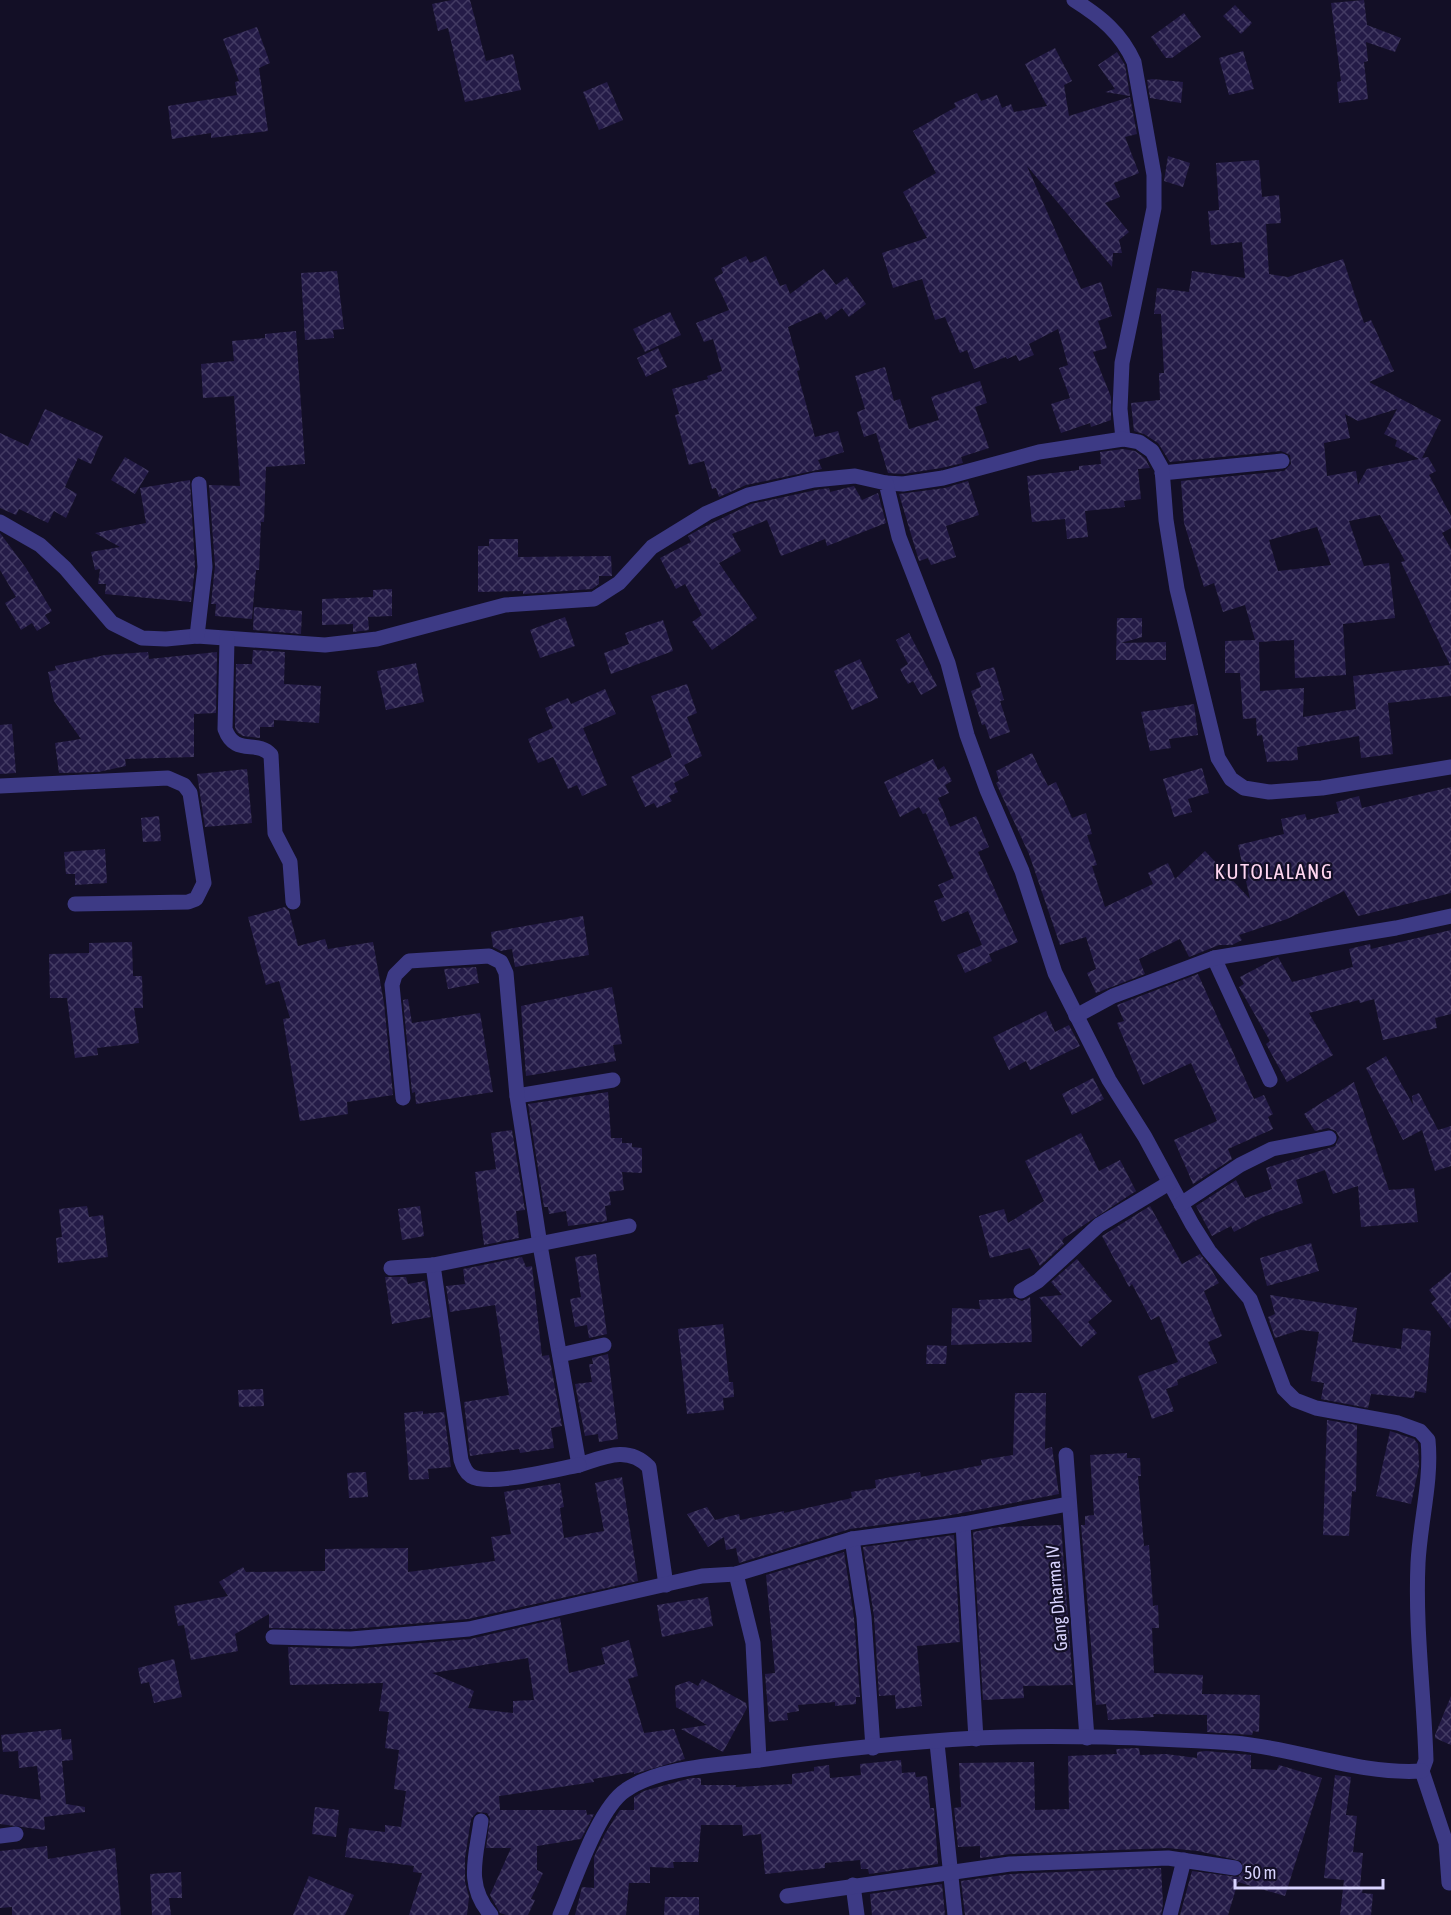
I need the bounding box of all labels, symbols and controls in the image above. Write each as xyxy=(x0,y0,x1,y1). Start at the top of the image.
district label: KUTOLALANG xyxy=(1214,859,1334,883)
street label: Gang Dharma IV xyxy=(1041,1544,1072,1652)
scale bar xyxy=(1235,1852,1384,1890)
text: 50 m xyxy=(1244,1862,1276,1883)

